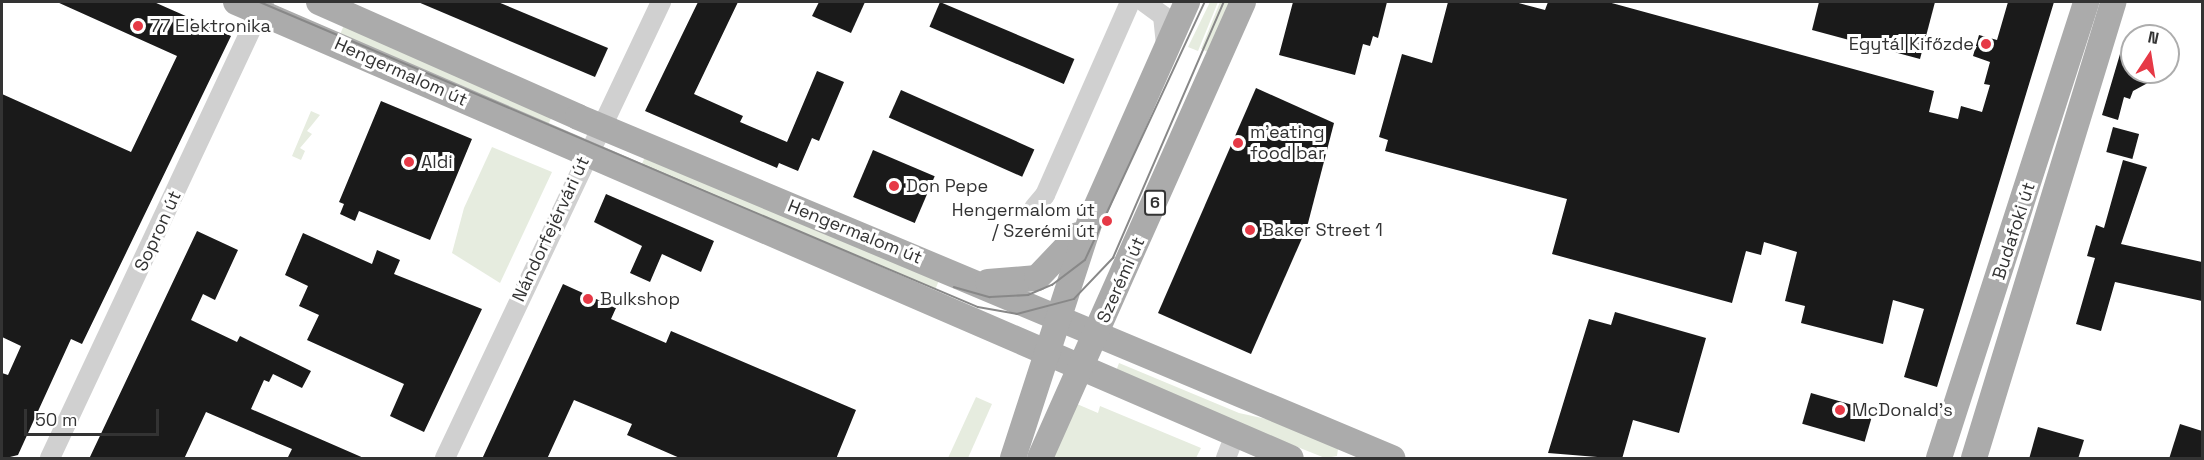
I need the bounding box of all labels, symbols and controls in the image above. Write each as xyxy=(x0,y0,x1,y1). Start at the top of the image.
place label: 77 Elektronika xyxy=(150,15,271,37)
marker: 77 Elektronika xyxy=(131,19,145,33)
north arrow xyxy=(2120,24,2180,84)
text: N xyxy=(2146,26,2161,49)
street label: Hengermalom út xyxy=(331,33,471,111)
place label: Egytál Kifőzde xyxy=(1849,33,1974,55)
marker: Egytál Kifőzde xyxy=(1979,37,1993,51)
place label: m'eating food bar xyxy=(1250,122,1325,164)
marker: m'eating food bar xyxy=(1231,136,1245,150)
place label: Aldi xyxy=(421,151,453,173)
street label: Nándorfejérvári út xyxy=(508,153,594,305)
marker: Aldi xyxy=(402,155,416,169)
place label: Don Pepe xyxy=(906,175,988,197)
marker: Don Pepe xyxy=(887,179,901,193)
street label: Budafoki út xyxy=(1988,180,2040,282)
street label: Sopron út xyxy=(130,187,186,275)
road number: 6 xyxy=(1143,190,1167,216)
street label: Hengermalom út xyxy=(785,195,925,269)
place label: Hengermalom út / Szerémi út xyxy=(952,200,1095,242)
marker: Hengermalom út / Szerémi út xyxy=(1100,214,1114,228)
place label: Baker Street 1 xyxy=(1262,219,1383,241)
marker: Baker Street 1 xyxy=(1243,223,1257,237)
street label: Szerémi út xyxy=(1092,234,1150,326)
place label: Bulkshop xyxy=(600,288,680,310)
marker: Bulkshop xyxy=(581,292,595,306)
scale bar xyxy=(27,397,162,435)
place label: McDonald's xyxy=(1852,399,1953,421)
marker: McDonald's xyxy=(1833,403,1847,417)
text: 50 m xyxy=(35,408,77,431)

